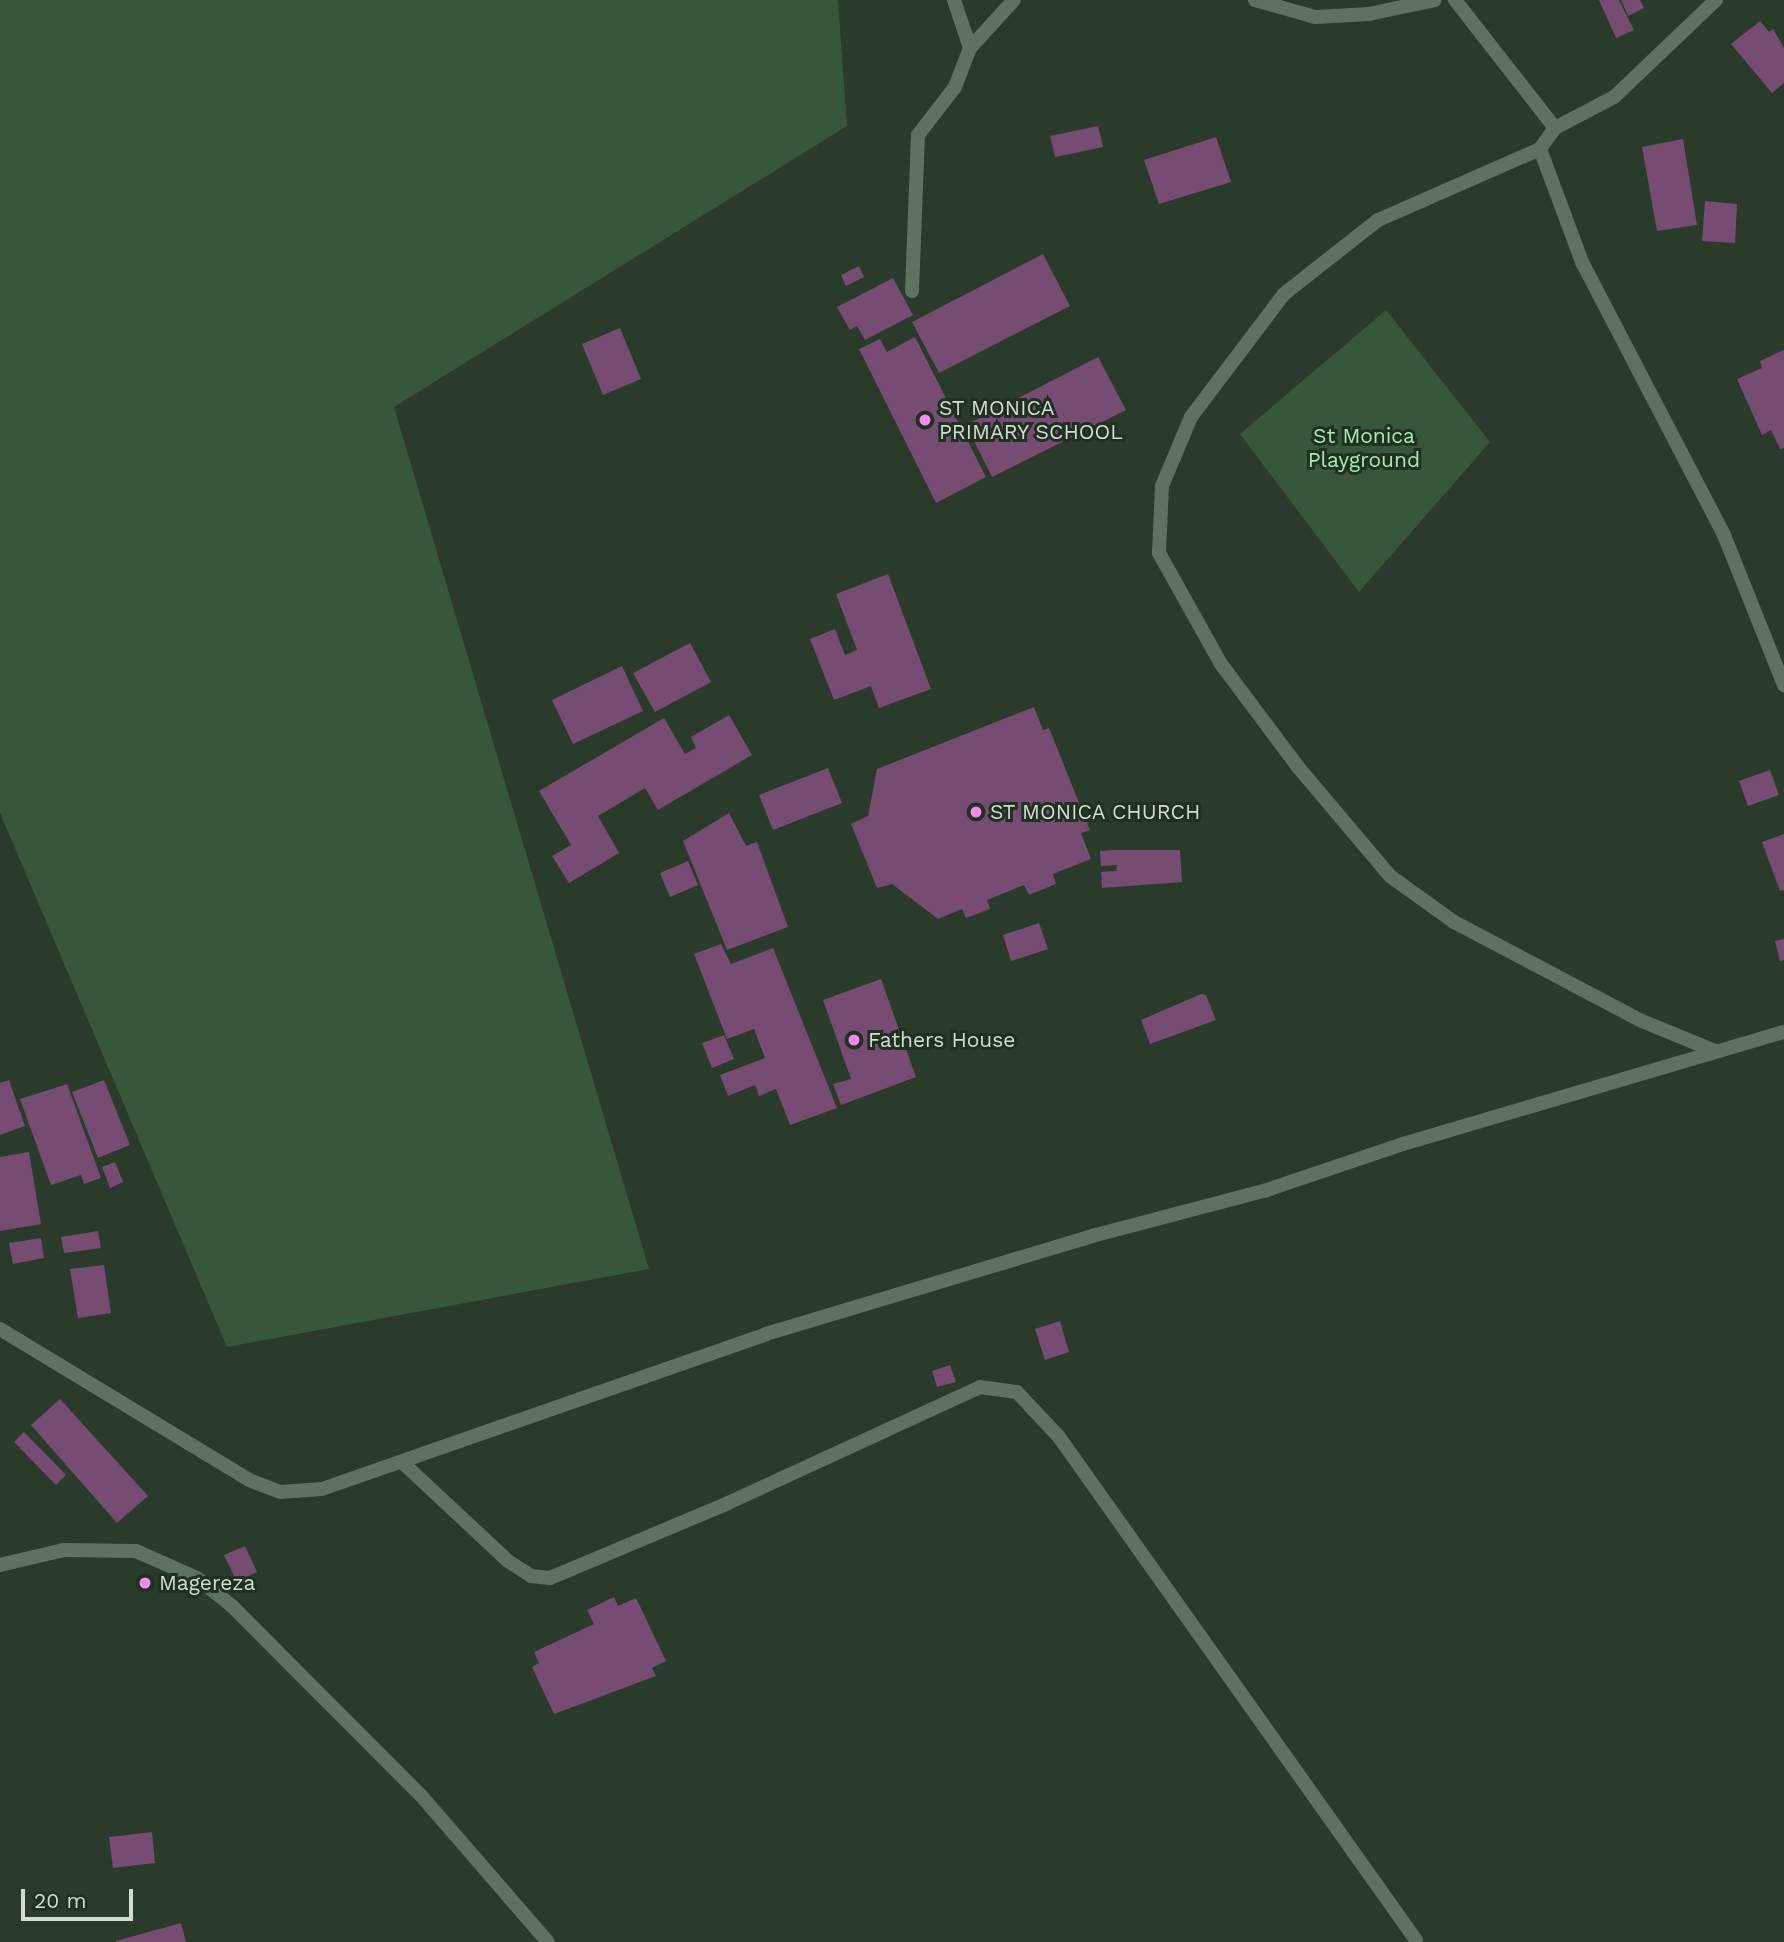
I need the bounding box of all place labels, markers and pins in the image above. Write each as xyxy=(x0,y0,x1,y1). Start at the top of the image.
place label: ST MONICA PRIMARY SCHOOL xyxy=(939,395,1124,445)
marker: ST MONICA PRIMARY SCHOOL xyxy=(917,412,933,428)
place label: ST MONICA CHURCH xyxy=(990,799,1202,825)
marker: ST MONICA CHURCH xyxy=(968,804,984,820)
place label: Fathers House xyxy=(868,1027,1015,1053)
marker: Fathers House xyxy=(846,1032,862,1048)
place label: Magereza xyxy=(159,1570,255,1596)
marker: Magereza xyxy=(137,1575,153,1591)

